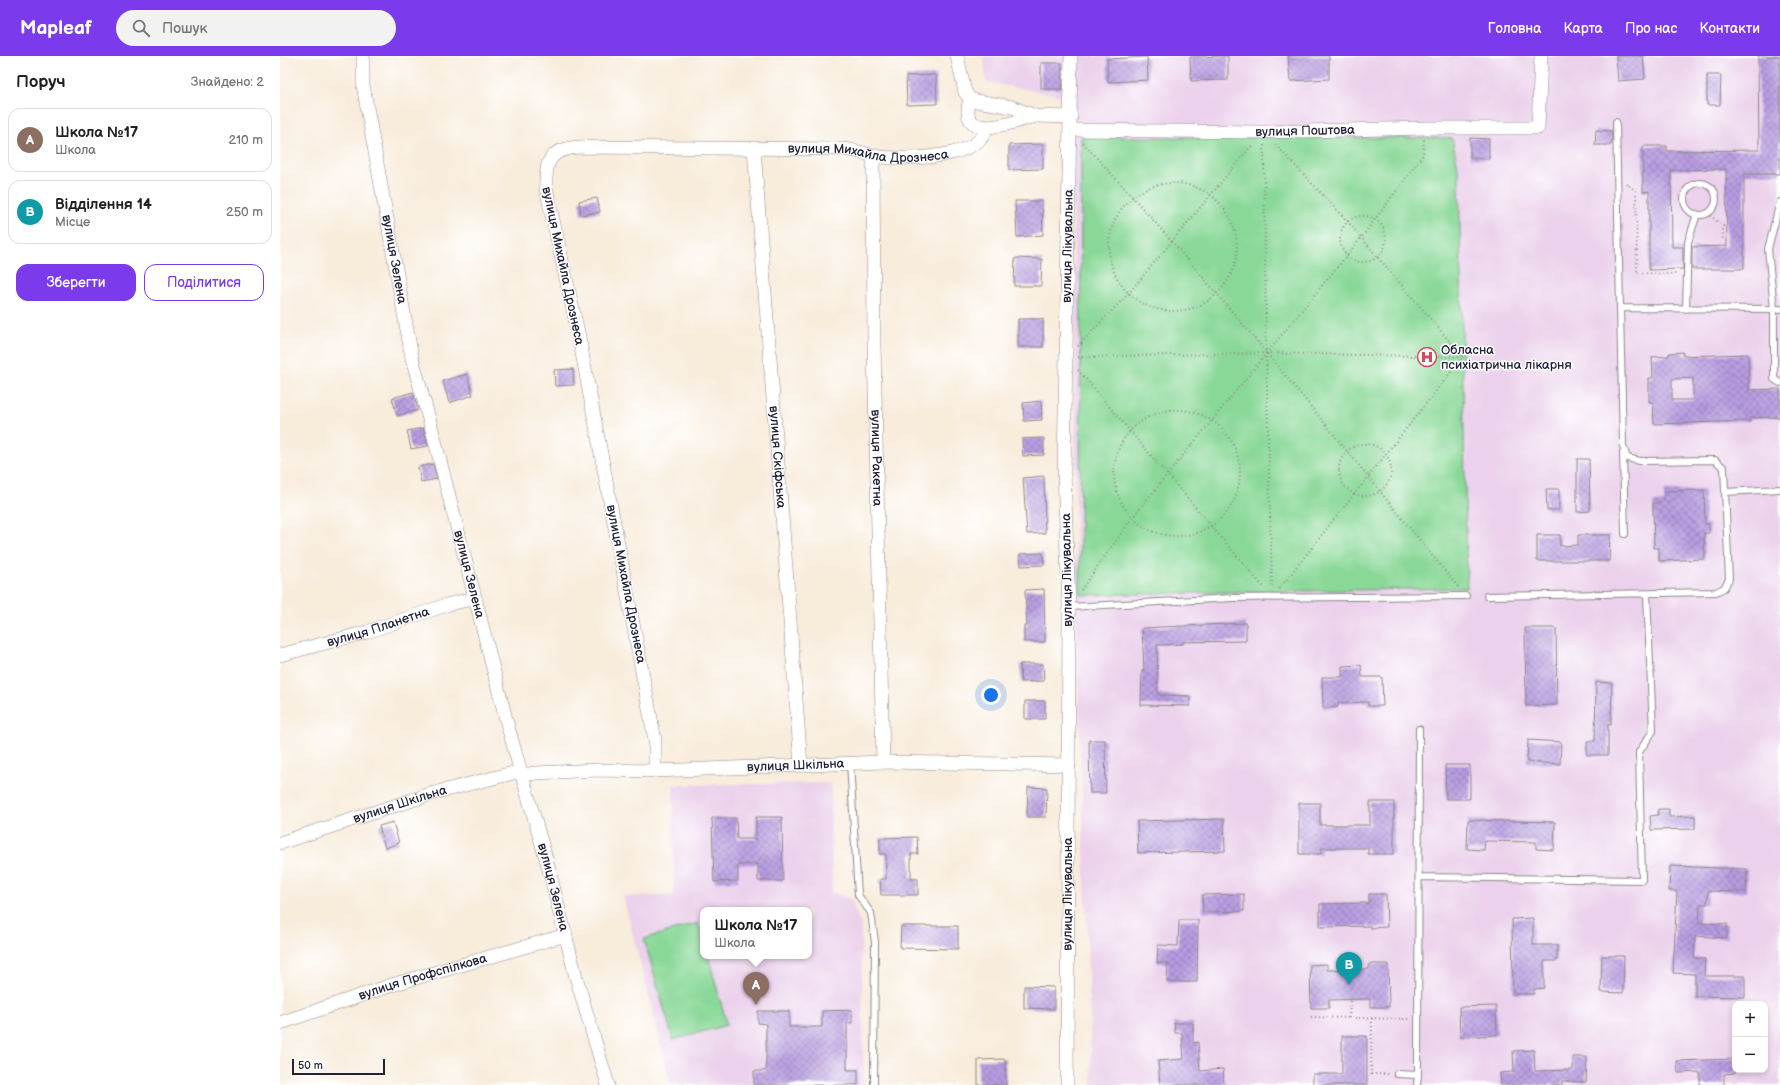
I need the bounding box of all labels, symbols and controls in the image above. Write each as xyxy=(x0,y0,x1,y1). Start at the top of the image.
search box xyxy=(116,10,396,46)
text: Mapleaf xyxy=(20,17,92,40)
icon: search xyxy=(130,17,152,39)
text: Пошук xyxy=(162,19,207,38)
text: Головна xyxy=(1488,20,1541,37)
text: Карта xyxy=(1563,20,1603,37)
text: Про нас xyxy=(1625,20,1677,37)
text: Контакти xyxy=(1699,20,1760,37)
text: Поруч xyxy=(16,72,66,92)
text: Знайдено: 2 xyxy=(191,74,264,90)
street label: вулиця Поштова xyxy=(1255,122,1355,140)
text: Школа №17 xyxy=(55,123,138,142)
text: A xyxy=(26,132,34,148)
text: 210 m xyxy=(229,132,263,148)
street label: вулиця Михайла Дрознеса xyxy=(788,141,950,166)
text: Школа xyxy=(55,142,96,158)
street label: вулиця Михайла Дрознеса xyxy=(538,185,588,347)
street label: вулиця Лікувальна xyxy=(1059,189,1077,303)
text: Відділення 14 xyxy=(55,195,152,214)
text: B xyxy=(25,204,35,220)
text: 250 m xyxy=(226,204,263,220)
street label: вулиця Зелена xyxy=(378,213,410,305)
text: Місце xyxy=(55,214,90,230)
button: Зберегти xyxy=(16,264,136,301)
button: Поділитися xyxy=(144,264,264,301)
place label: Обласна психіатрична лікарня xyxy=(1441,342,1572,373)
hospital icon: Обласна психіатрична лікарня xyxy=(1416,346,1438,368)
street label: вулиця Скіфська xyxy=(766,405,789,509)
street label: вулиця Ракетна xyxy=(867,409,886,507)
street label: вулиця Михайла Дрознеса xyxy=(603,503,649,665)
street label: вулиця Лікувальна xyxy=(1058,513,1076,627)
street label: вулиця Зелена xyxy=(450,528,488,620)
street label: вулиця Планетна xyxy=(325,603,432,650)
your location xyxy=(981,685,1001,705)
street label: вулиця Шкільна xyxy=(747,756,845,775)
street label: вулиця Шкільна xyxy=(351,782,449,827)
street label: вулиця Лікувальна xyxy=(1060,837,1076,951)
street label: вулиця Зелена xyxy=(534,841,572,933)
popup xyxy=(700,907,812,959)
text: Школа №17 xyxy=(714,916,798,935)
text: Школа xyxy=(714,935,755,951)
street label: вулиця Профспілкова xyxy=(356,950,489,1004)
pin: B xyxy=(1336,952,1362,985)
pin: A xyxy=(743,972,769,1005)
map controls xyxy=(1732,1001,1768,1073)
button: + xyxy=(1732,1001,1768,1037)
button: − xyxy=(1732,1037,1768,1073)
scale bar xyxy=(292,1057,385,1076)
text: 50 m xyxy=(298,1059,323,1072)

